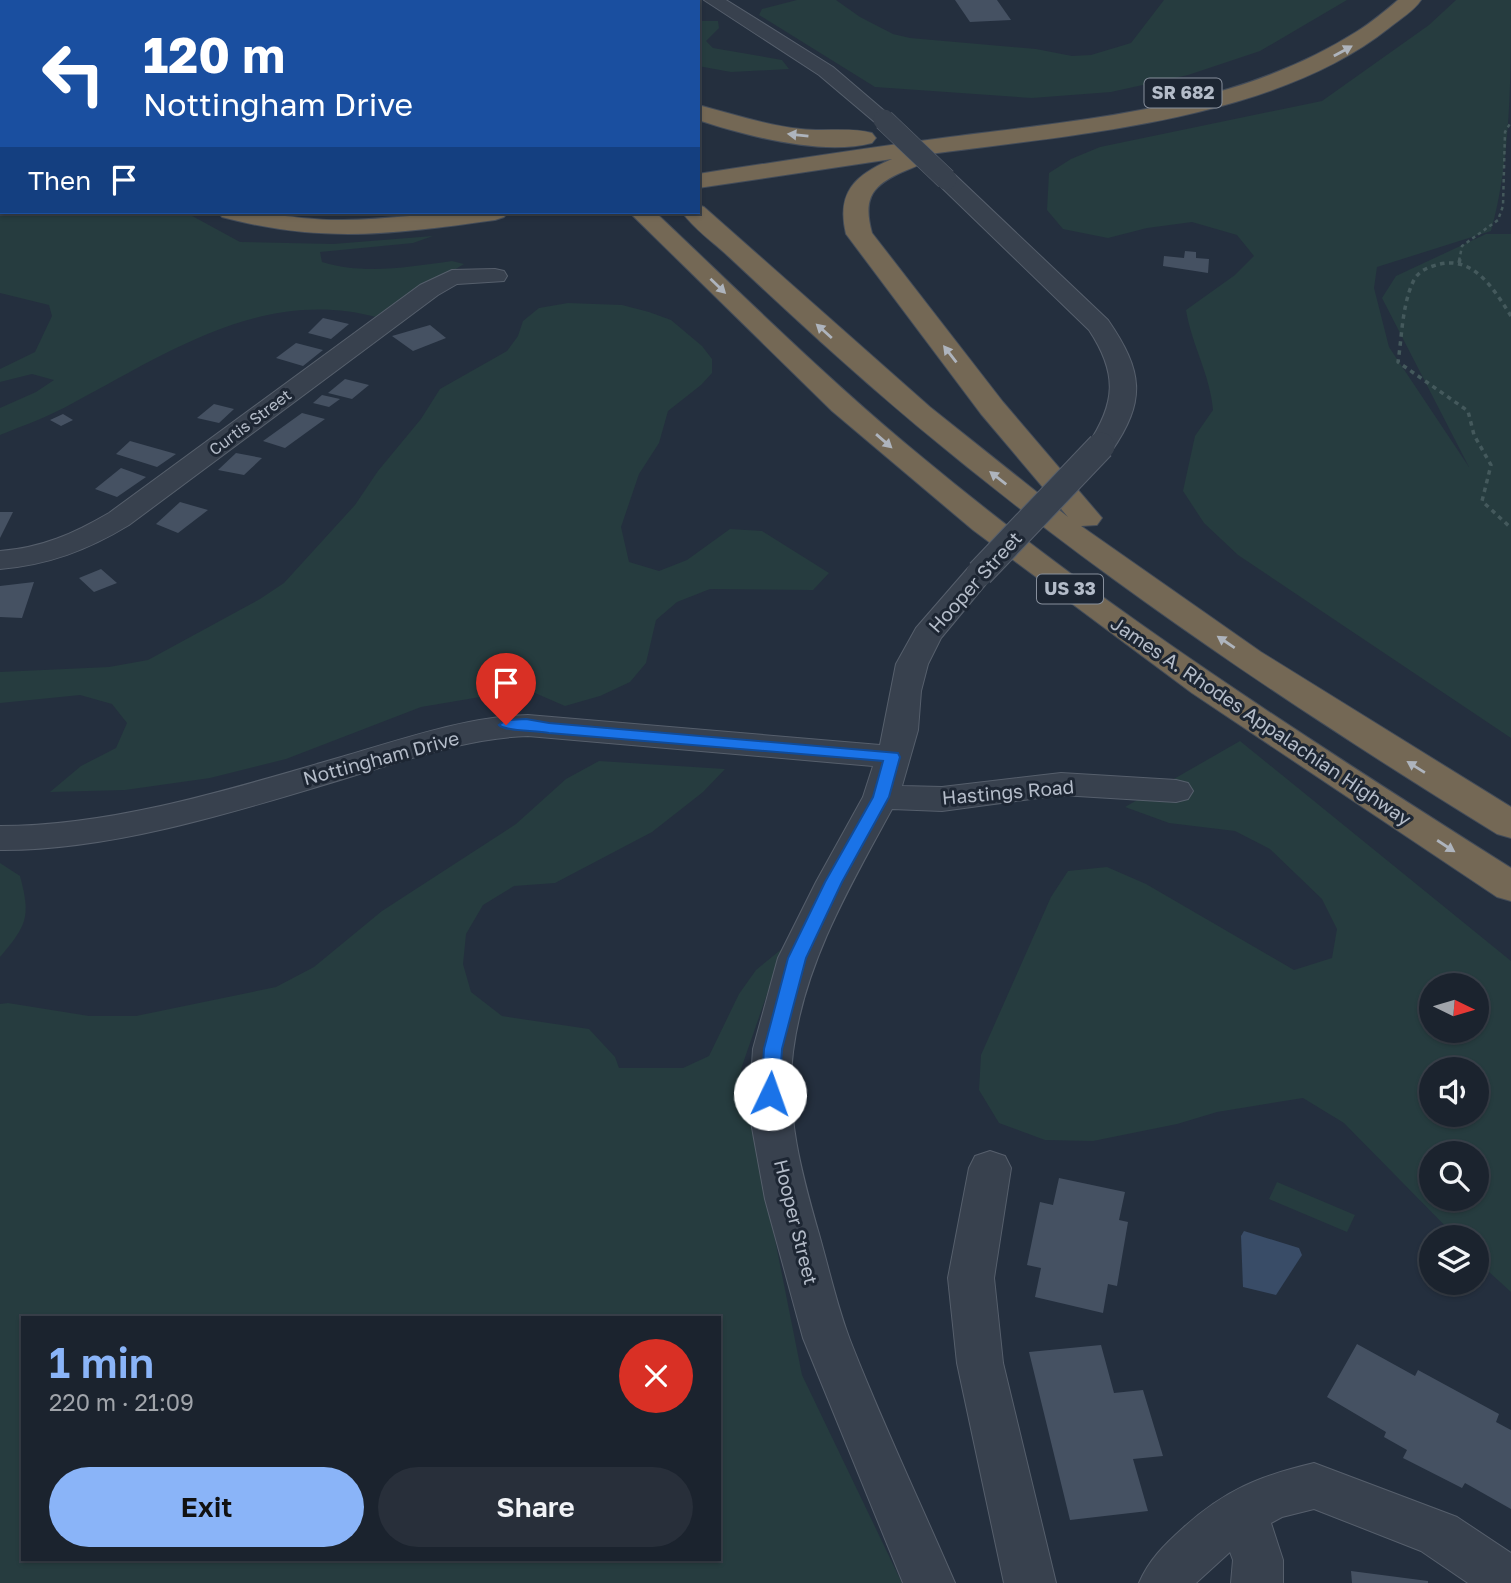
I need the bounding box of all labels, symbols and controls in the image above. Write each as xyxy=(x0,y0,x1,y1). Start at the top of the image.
text: 120 m xyxy=(143,25,285,84)
icon: left xyxy=(28,28,119,119)
one-way arrow xyxy=(1333,46,1353,57)
road number: SR 682 xyxy=(1144,78,1222,108)
text: Nottingham Drive xyxy=(143,85,413,123)
one-way arrow xyxy=(786,130,808,141)
icon: arrive xyxy=(105,161,143,199)
text: Then xyxy=(28,165,91,196)
one-way arrow xyxy=(709,278,726,294)
one-way arrow xyxy=(816,324,833,340)
one-way arrow xyxy=(943,346,958,364)
street label: Curtis Street xyxy=(205,385,295,459)
one-way arrow xyxy=(876,433,893,448)
one-way arrow xyxy=(989,472,1007,486)
street label: Hooper Street xyxy=(923,526,1026,637)
road number: US 33 xyxy=(1037,574,1103,604)
street label: James A. Rhodes Appalachian Highway xyxy=(1107,611,1416,830)
one-way arrow xyxy=(1216,636,1235,649)
pin xyxy=(476,653,536,725)
icon: arrive xyxy=(487,664,525,702)
street label: Nottingham Drive xyxy=(300,726,461,789)
one-way arrow xyxy=(1406,760,1425,773)
street label: Hastings Road xyxy=(941,774,1075,809)
one-way arrow xyxy=(1437,839,1456,852)
north arrow xyxy=(1419,973,1489,1043)
map controls xyxy=(1419,973,1489,1295)
position arrow xyxy=(733,1057,807,1131)
button: sound xyxy=(1419,1057,1489,1127)
button: search xyxy=(1419,1141,1489,1211)
street label: Hooper Street xyxy=(770,1157,823,1287)
button: layers xyxy=(1419,1225,1489,1295)
text: 1 min xyxy=(49,1337,154,1387)
button: close xyxy=(619,1339,693,1413)
text: 220 m · 21:09 xyxy=(49,1388,194,1416)
button: Exit xyxy=(49,1467,364,1547)
button: Share xyxy=(378,1467,693,1547)

